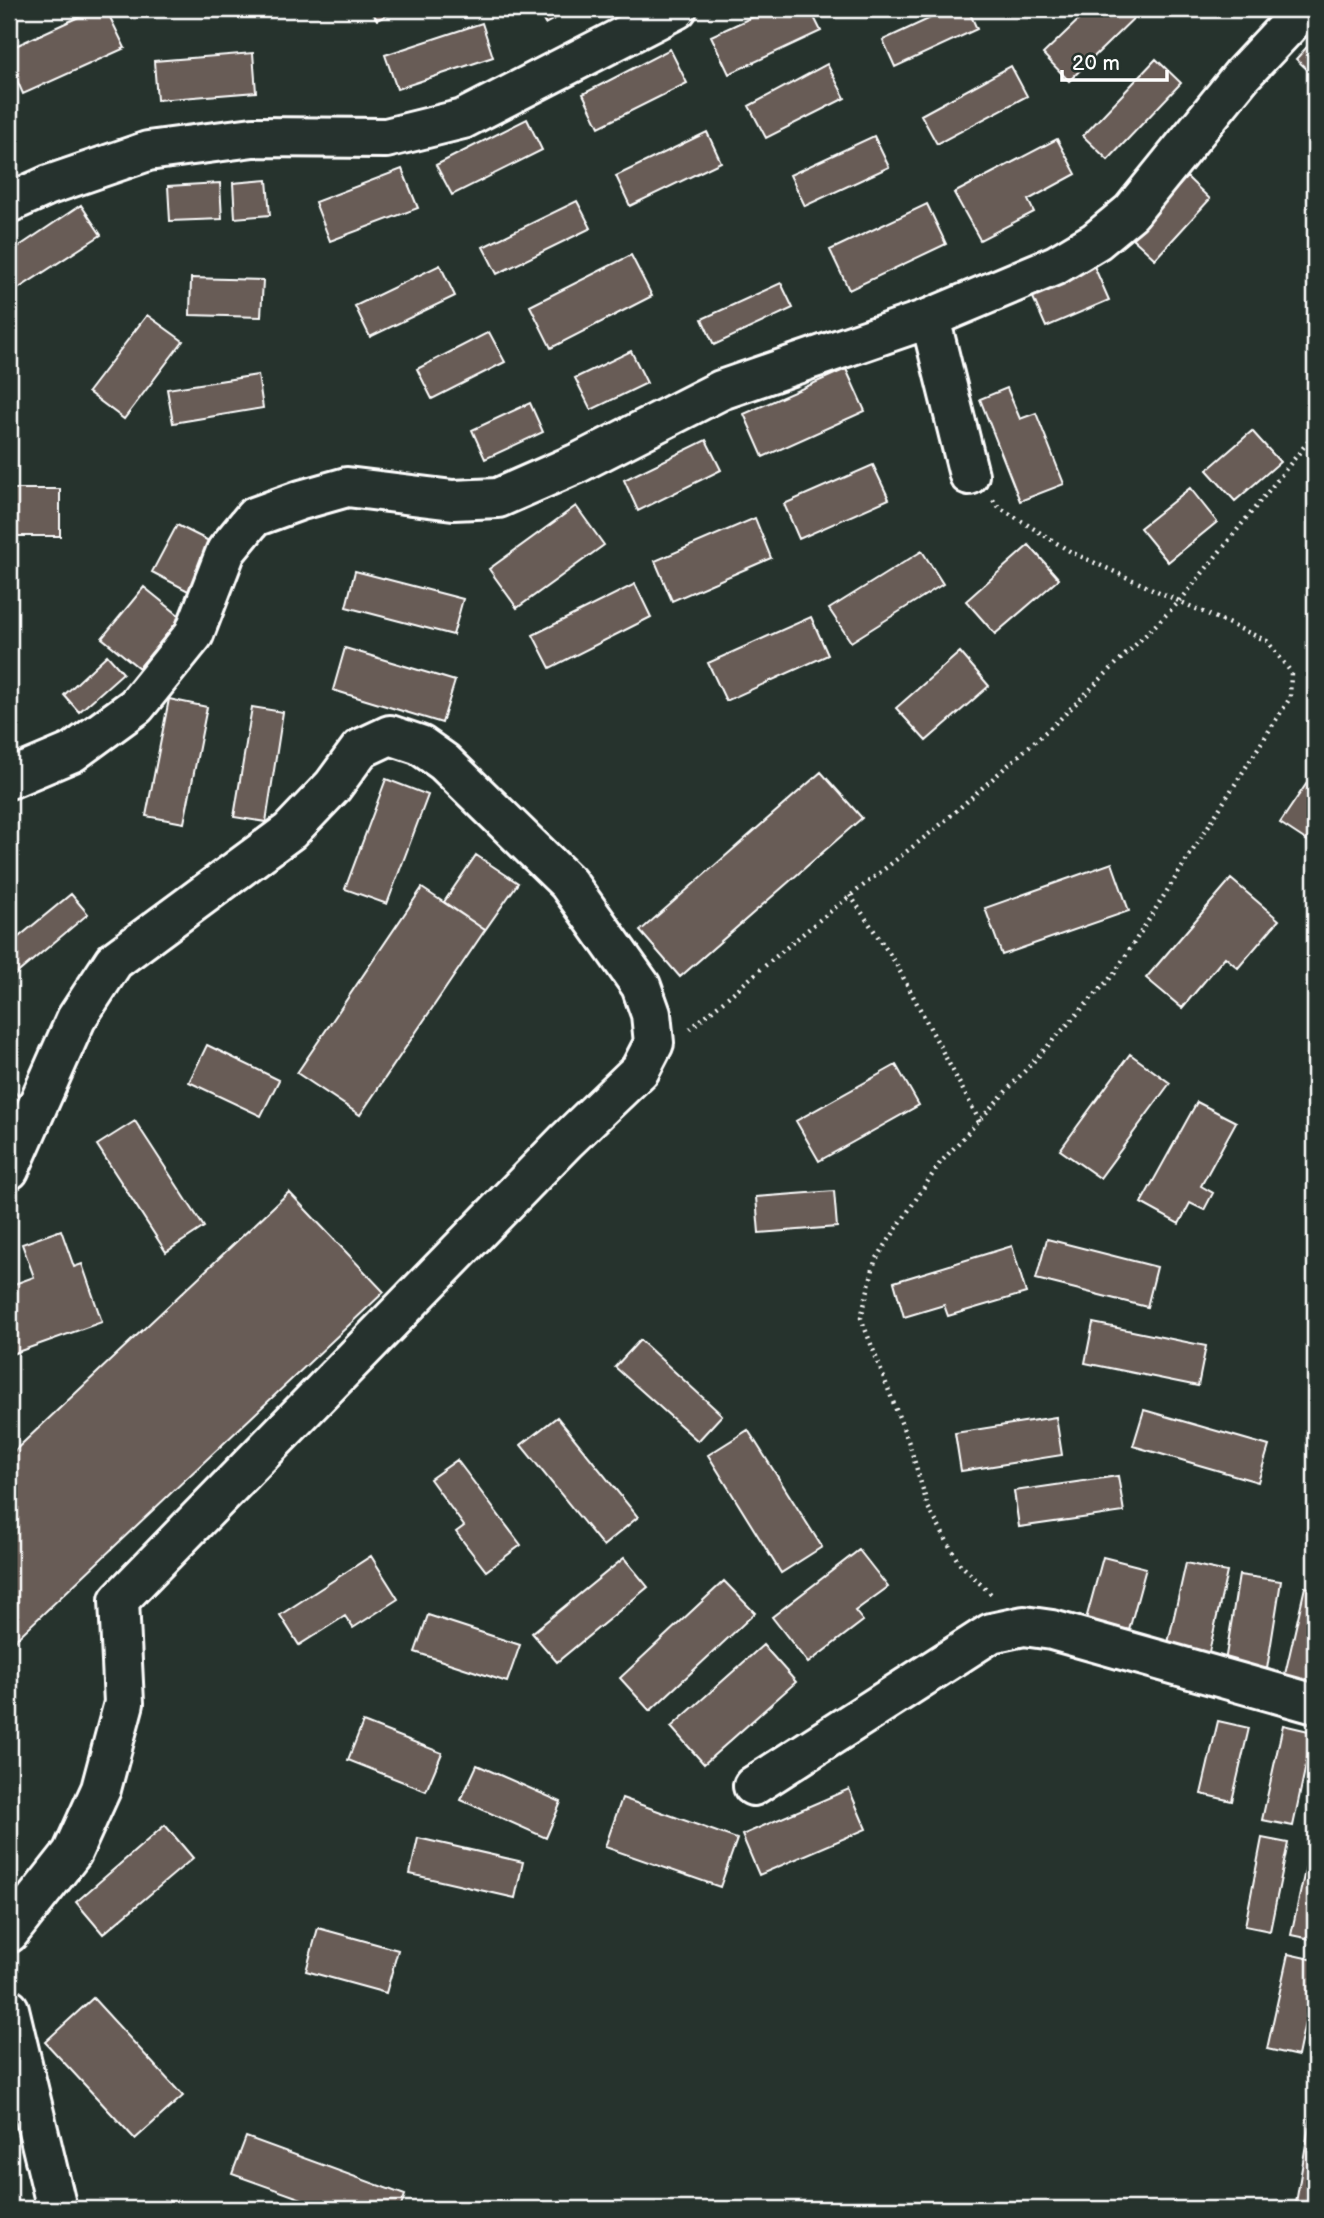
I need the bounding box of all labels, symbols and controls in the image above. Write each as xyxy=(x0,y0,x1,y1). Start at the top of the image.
scale bar xyxy=(1062,38,1166,82)
text: 20 m xyxy=(1072,51,1120,76)

